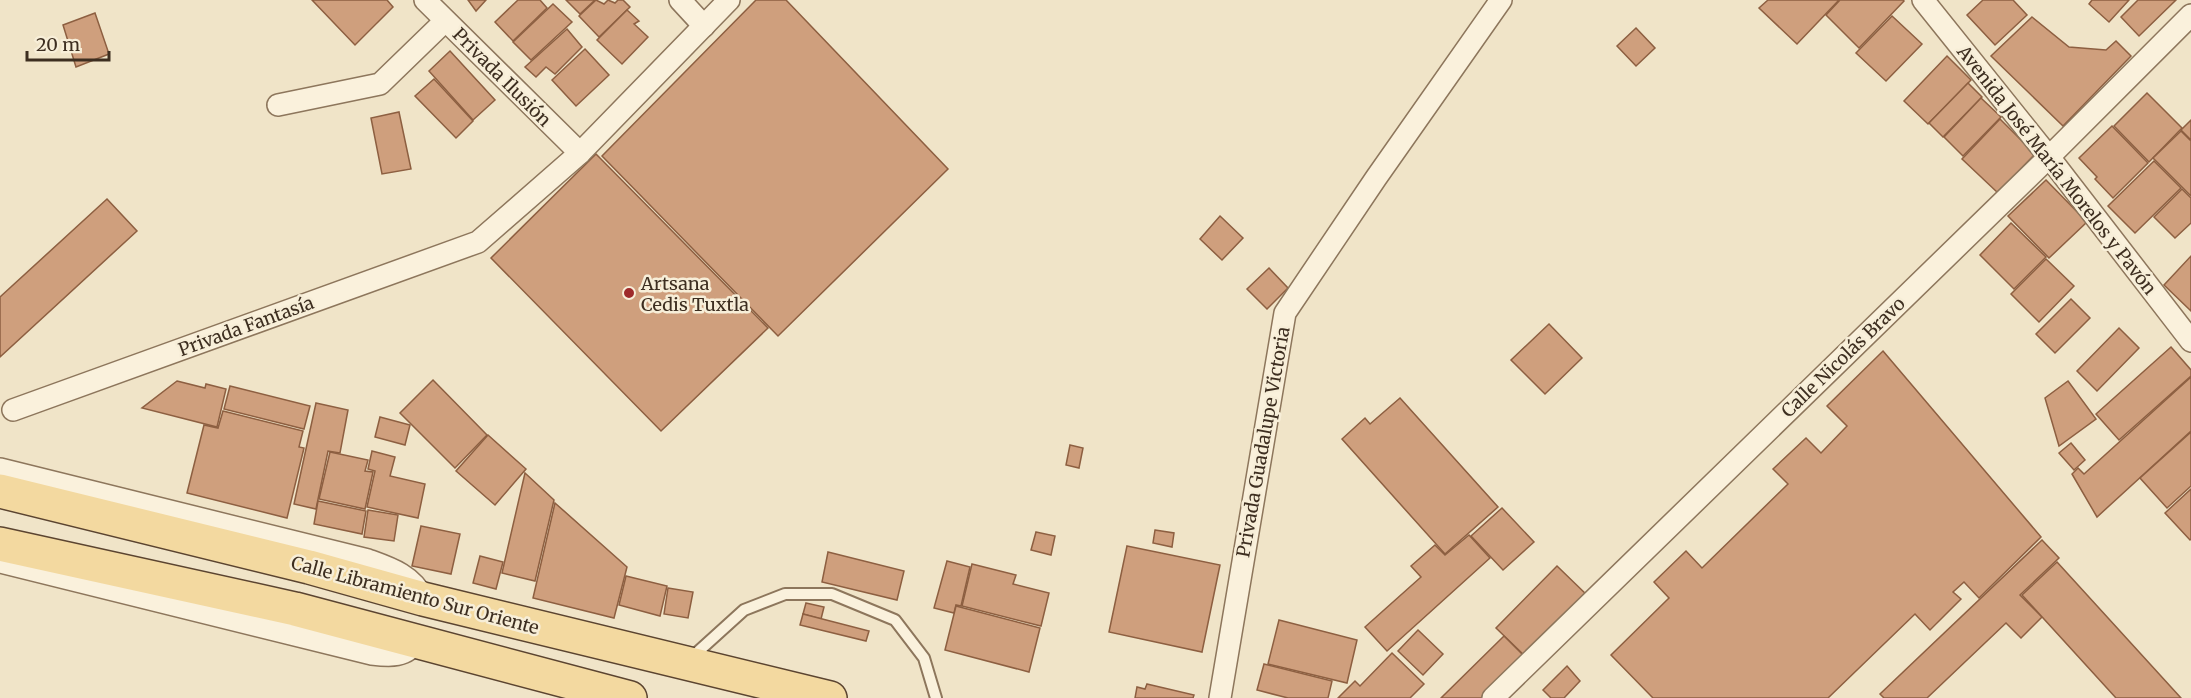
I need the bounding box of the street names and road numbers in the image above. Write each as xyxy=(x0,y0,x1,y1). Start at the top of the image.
street label: Privada Ilusión xyxy=(448,23,556,131)
street label: Avenida José María Morelos y Pavón xyxy=(1952,40,2162,299)
street label: Privada Fantasía xyxy=(175,291,317,361)
street label: Calle Nicolás Bravo xyxy=(1776,292,1910,422)
street label: Privada Guadalupe Victoria xyxy=(1231,324,1295,559)
street label: Calle Libramiento Sur Oriente xyxy=(289,551,541,639)

